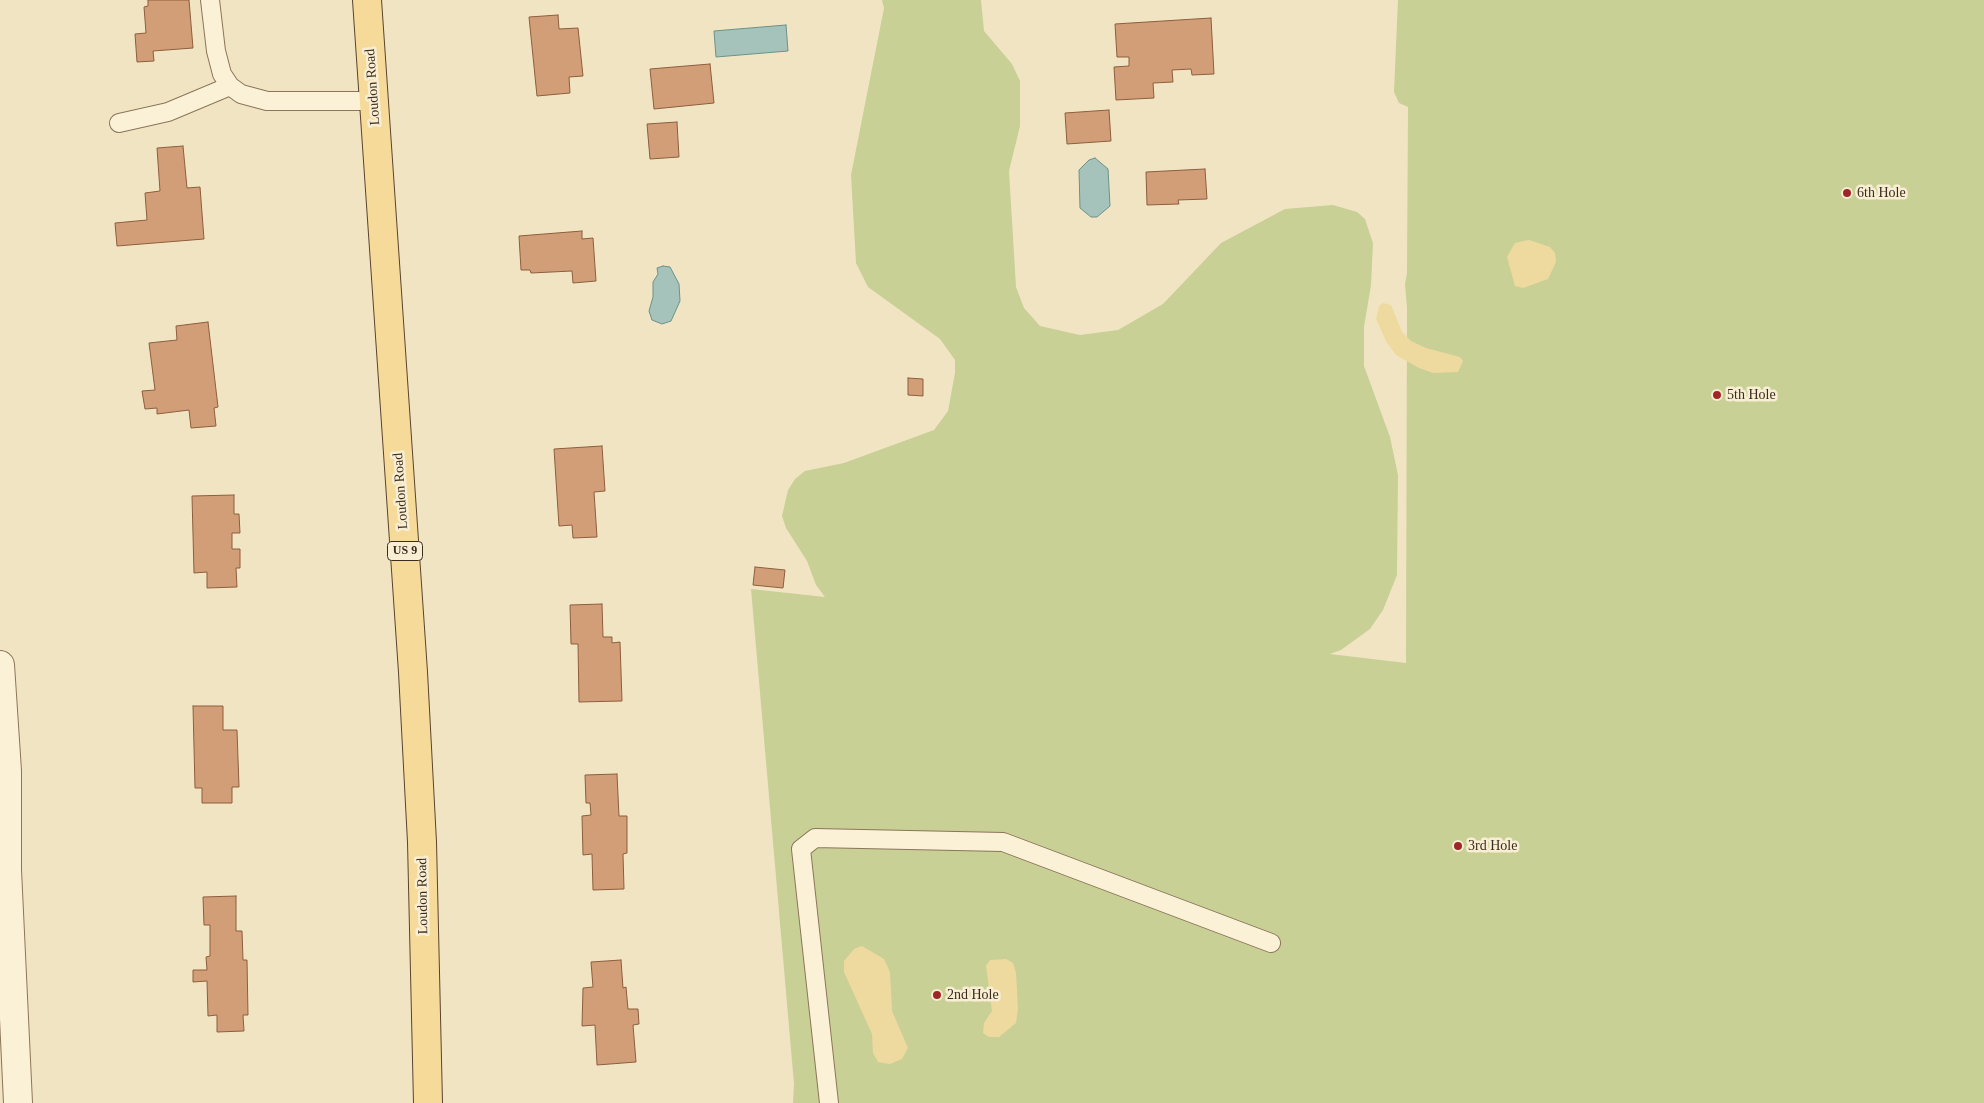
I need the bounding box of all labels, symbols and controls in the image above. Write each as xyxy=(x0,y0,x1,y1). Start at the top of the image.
street label: Loudon Road xyxy=(362,48,384,126)
place label: 6th Hole xyxy=(1857,185,1906,201)
marker: 6th Hole xyxy=(1841,187,1853,199)
place label: 5th Hole xyxy=(1727,387,1776,403)
marker: 5th Hole xyxy=(1711,389,1723,401)
street label: Loudon Road xyxy=(390,452,412,530)
road number: US 9 xyxy=(388,542,422,560)
place label: 3rd Hole xyxy=(1468,838,1517,854)
marker: 3rd Hole xyxy=(1452,840,1464,852)
street label: Loudon Road xyxy=(414,858,432,934)
place label: 2nd Hole xyxy=(947,987,999,1003)
marker: 2nd Hole xyxy=(931,989,943,1001)

